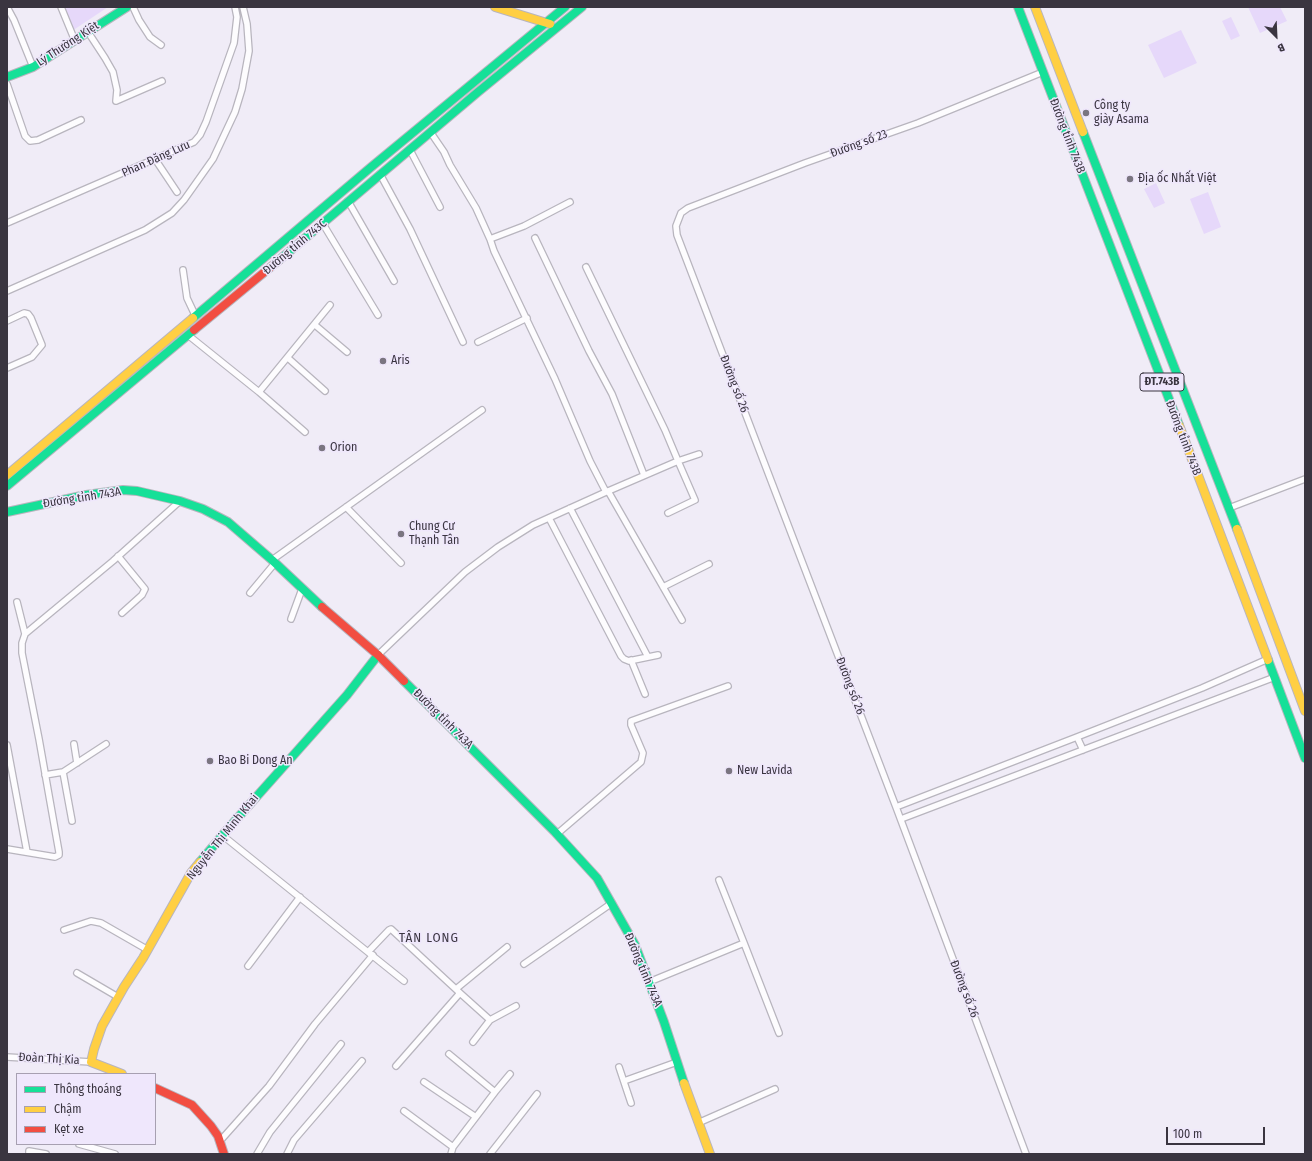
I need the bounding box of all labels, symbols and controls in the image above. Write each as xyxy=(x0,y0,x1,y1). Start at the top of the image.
north arrow xyxy=(1256,16,1296,56)
street label: Lý Thường Kiệt xyxy=(34,18,102,70)
text: B xyxy=(1276,40,1287,55)
street label: Đường tỉnh 743B xyxy=(1046,96,1088,176)
place label: Công ty giày Asama xyxy=(1094,99,1149,127)
marker: Công ty giày Asama xyxy=(1081,108,1091,118)
street label: Đường số 23 xyxy=(828,127,890,161)
street label: Phan Đăng Lưu xyxy=(120,138,192,180)
place label: Địa ốc Nhất Việt xyxy=(1138,172,1216,186)
marker: Địa ốc Nhất Việt xyxy=(1125,174,1135,184)
street label: Đường tỉnh 743C xyxy=(260,216,330,278)
street label: Đường số 26 xyxy=(716,353,752,415)
place label: Aris xyxy=(391,354,410,368)
marker: Aris xyxy=(378,356,388,366)
road number: ĐT.743B xyxy=(1140,373,1184,391)
street label: Đường tỉnh 743B xyxy=(1162,398,1204,478)
place label: Orion xyxy=(330,441,357,455)
marker: Orion xyxy=(317,443,327,453)
street label: Đường tỉnh 743A xyxy=(42,485,122,511)
place label: Chung Cư Thạnh Tân xyxy=(409,520,459,548)
marker: Chung Cư Thạnh Tân xyxy=(396,529,406,539)
street label: Đường số 26 xyxy=(832,655,868,717)
street label: Đường tỉnh 743A xyxy=(410,686,476,752)
place label: Bao Bi Dong An xyxy=(218,754,293,768)
marker: Bao Bi Dong An xyxy=(205,756,215,766)
place label: New Lavida xyxy=(737,764,792,778)
marker: New Lavida xyxy=(724,766,734,776)
street label: Nguyễn Thị Minh Khai xyxy=(184,791,262,883)
district label: TÂN LONG xyxy=(399,930,459,946)
street label: Đường tỉnh 743A xyxy=(621,931,665,1009)
street label: Đường số 26 xyxy=(946,958,982,1020)
street label: Đoàn Thị Kia xyxy=(18,1050,80,1068)
legend xyxy=(16,1073,156,1145)
text: Thông thoáng xyxy=(54,1082,121,1096)
text: Chậm xyxy=(54,1102,81,1116)
scale bar xyxy=(1168,1119,1267,1145)
text: Kẹt xe xyxy=(54,1122,84,1136)
text: 100 m xyxy=(1173,1127,1202,1141)

